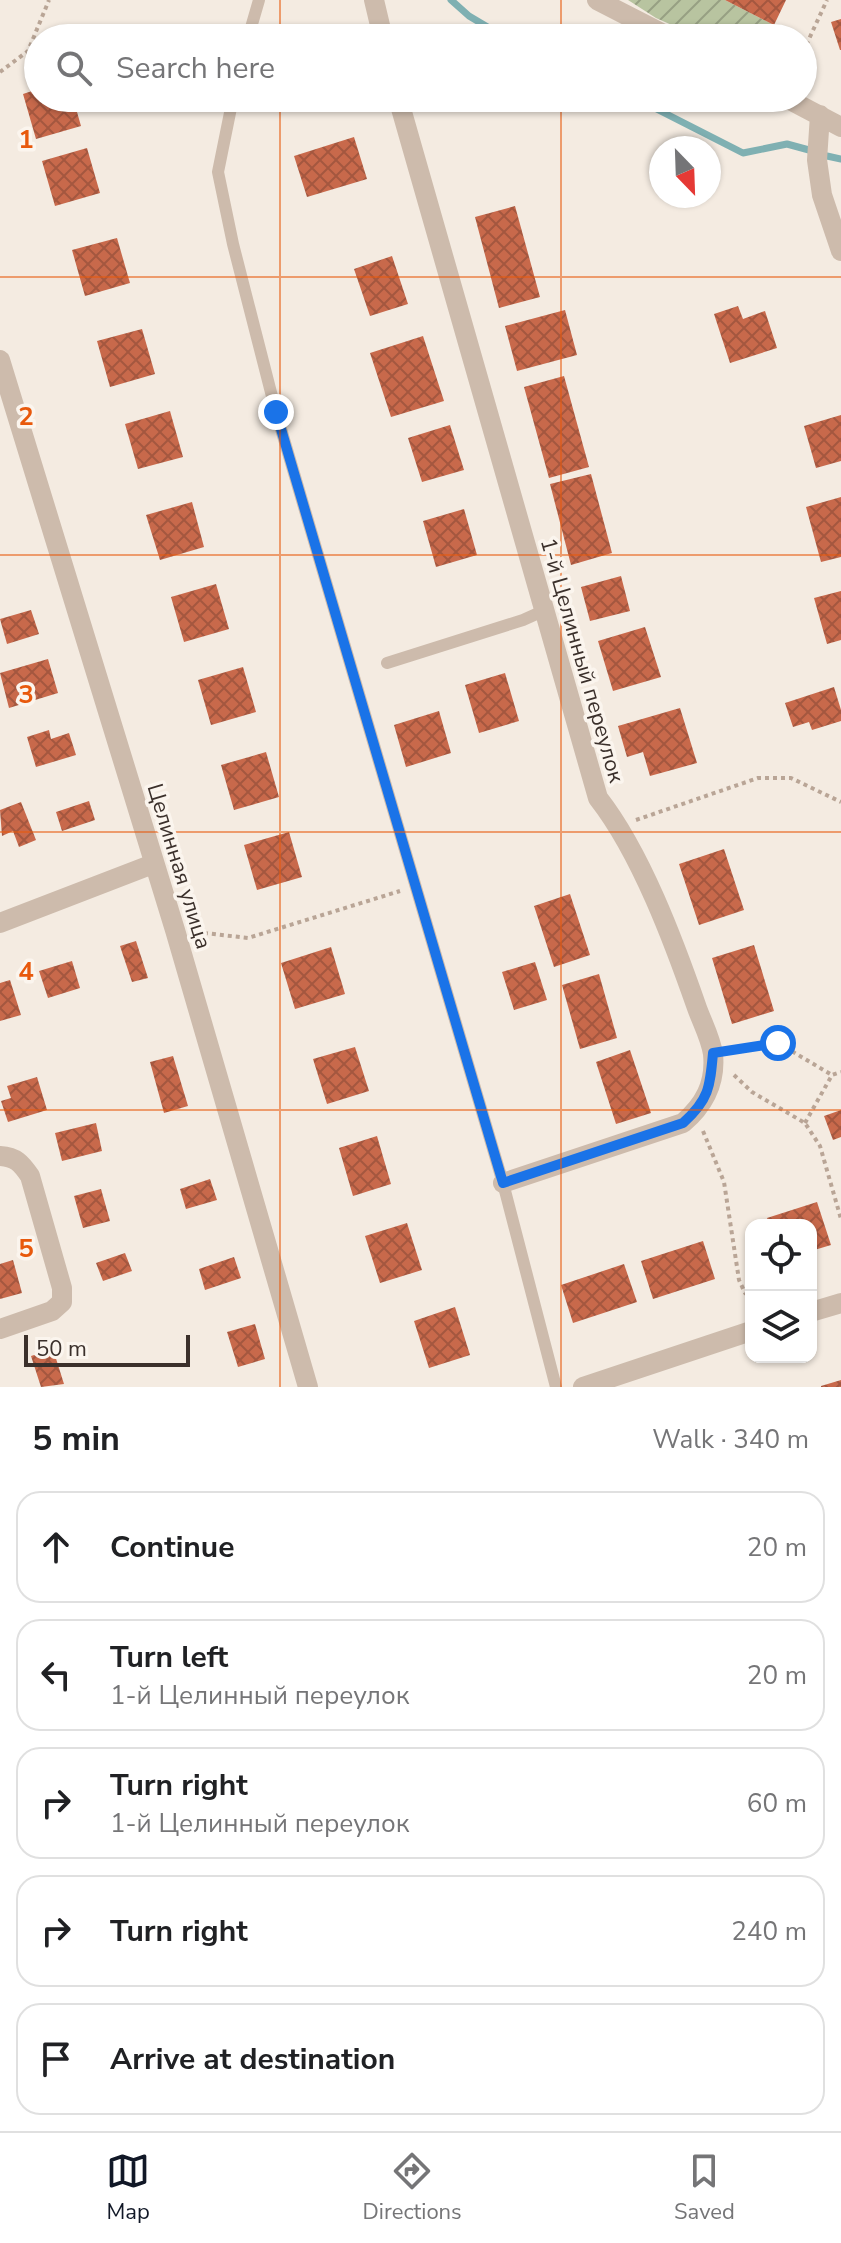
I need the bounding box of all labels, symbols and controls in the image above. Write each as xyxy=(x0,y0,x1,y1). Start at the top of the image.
search box xyxy=(24,24,817,112)
icon: search xyxy=(52,46,96,90)
text: Search here xyxy=(116,48,275,89)
text: 1 xyxy=(18,122,34,157)
north arrow xyxy=(649,136,721,208)
route end xyxy=(258,394,294,430)
text: 2 xyxy=(18,399,34,434)
street label: 1-й Целинный переулок xyxy=(533,534,631,787)
text: 3 xyxy=(18,677,34,712)
street label: Целинная улица xyxy=(140,780,218,953)
text: 4 xyxy=(18,954,34,989)
route start xyxy=(760,1025,796,1061)
map controls xyxy=(745,1219,817,1363)
button: locate xyxy=(745,1219,817,1291)
text: 5 xyxy=(18,1231,34,1266)
button: layers xyxy=(745,1291,817,1363)
scale bar xyxy=(24,1331,190,1367)
text: 50 m xyxy=(36,1334,87,1364)
text: 5 min xyxy=(32,1416,120,1462)
text: Walk · 340 m xyxy=(652,1422,809,1457)
icon: ahead xyxy=(34,1525,78,1569)
text: Continue xyxy=(110,1527,235,1568)
text: 20 m xyxy=(747,1530,807,1565)
text: Turn left xyxy=(110,1637,228,1678)
icon: left xyxy=(34,1653,78,1697)
text: 20 m xyxy=(747,1658,807,1693)
text: 1-й Целинный переулок xyxy=(110,1678,409,1713)
text: Turn right xyxy=(110,1765,248,1806)
icon: right xyxy=(34,1781,78,1825)
text: 60 m xyxy=(747,1786,807,1821)
text: 1-й Целинный переулок xyxy=(110,1806,409,1841)
icon: right xyxy=(34,1909,78,1953)
text: Turn right xyxy=(110,1911,248,1952)
text: 240 m xyxy=(731,1914,807,1949)
icon: arrive xyxy=(34,2037,78,2081)
text: Arrive at destination xyxy=(110,2039,395,2080)
tab: Map xyxy=(106,2149,150,2227)
tab: Directions xyxy=(363,2149,462,2227)
tab: Saved xyxy=(674,2149,735,2227)

